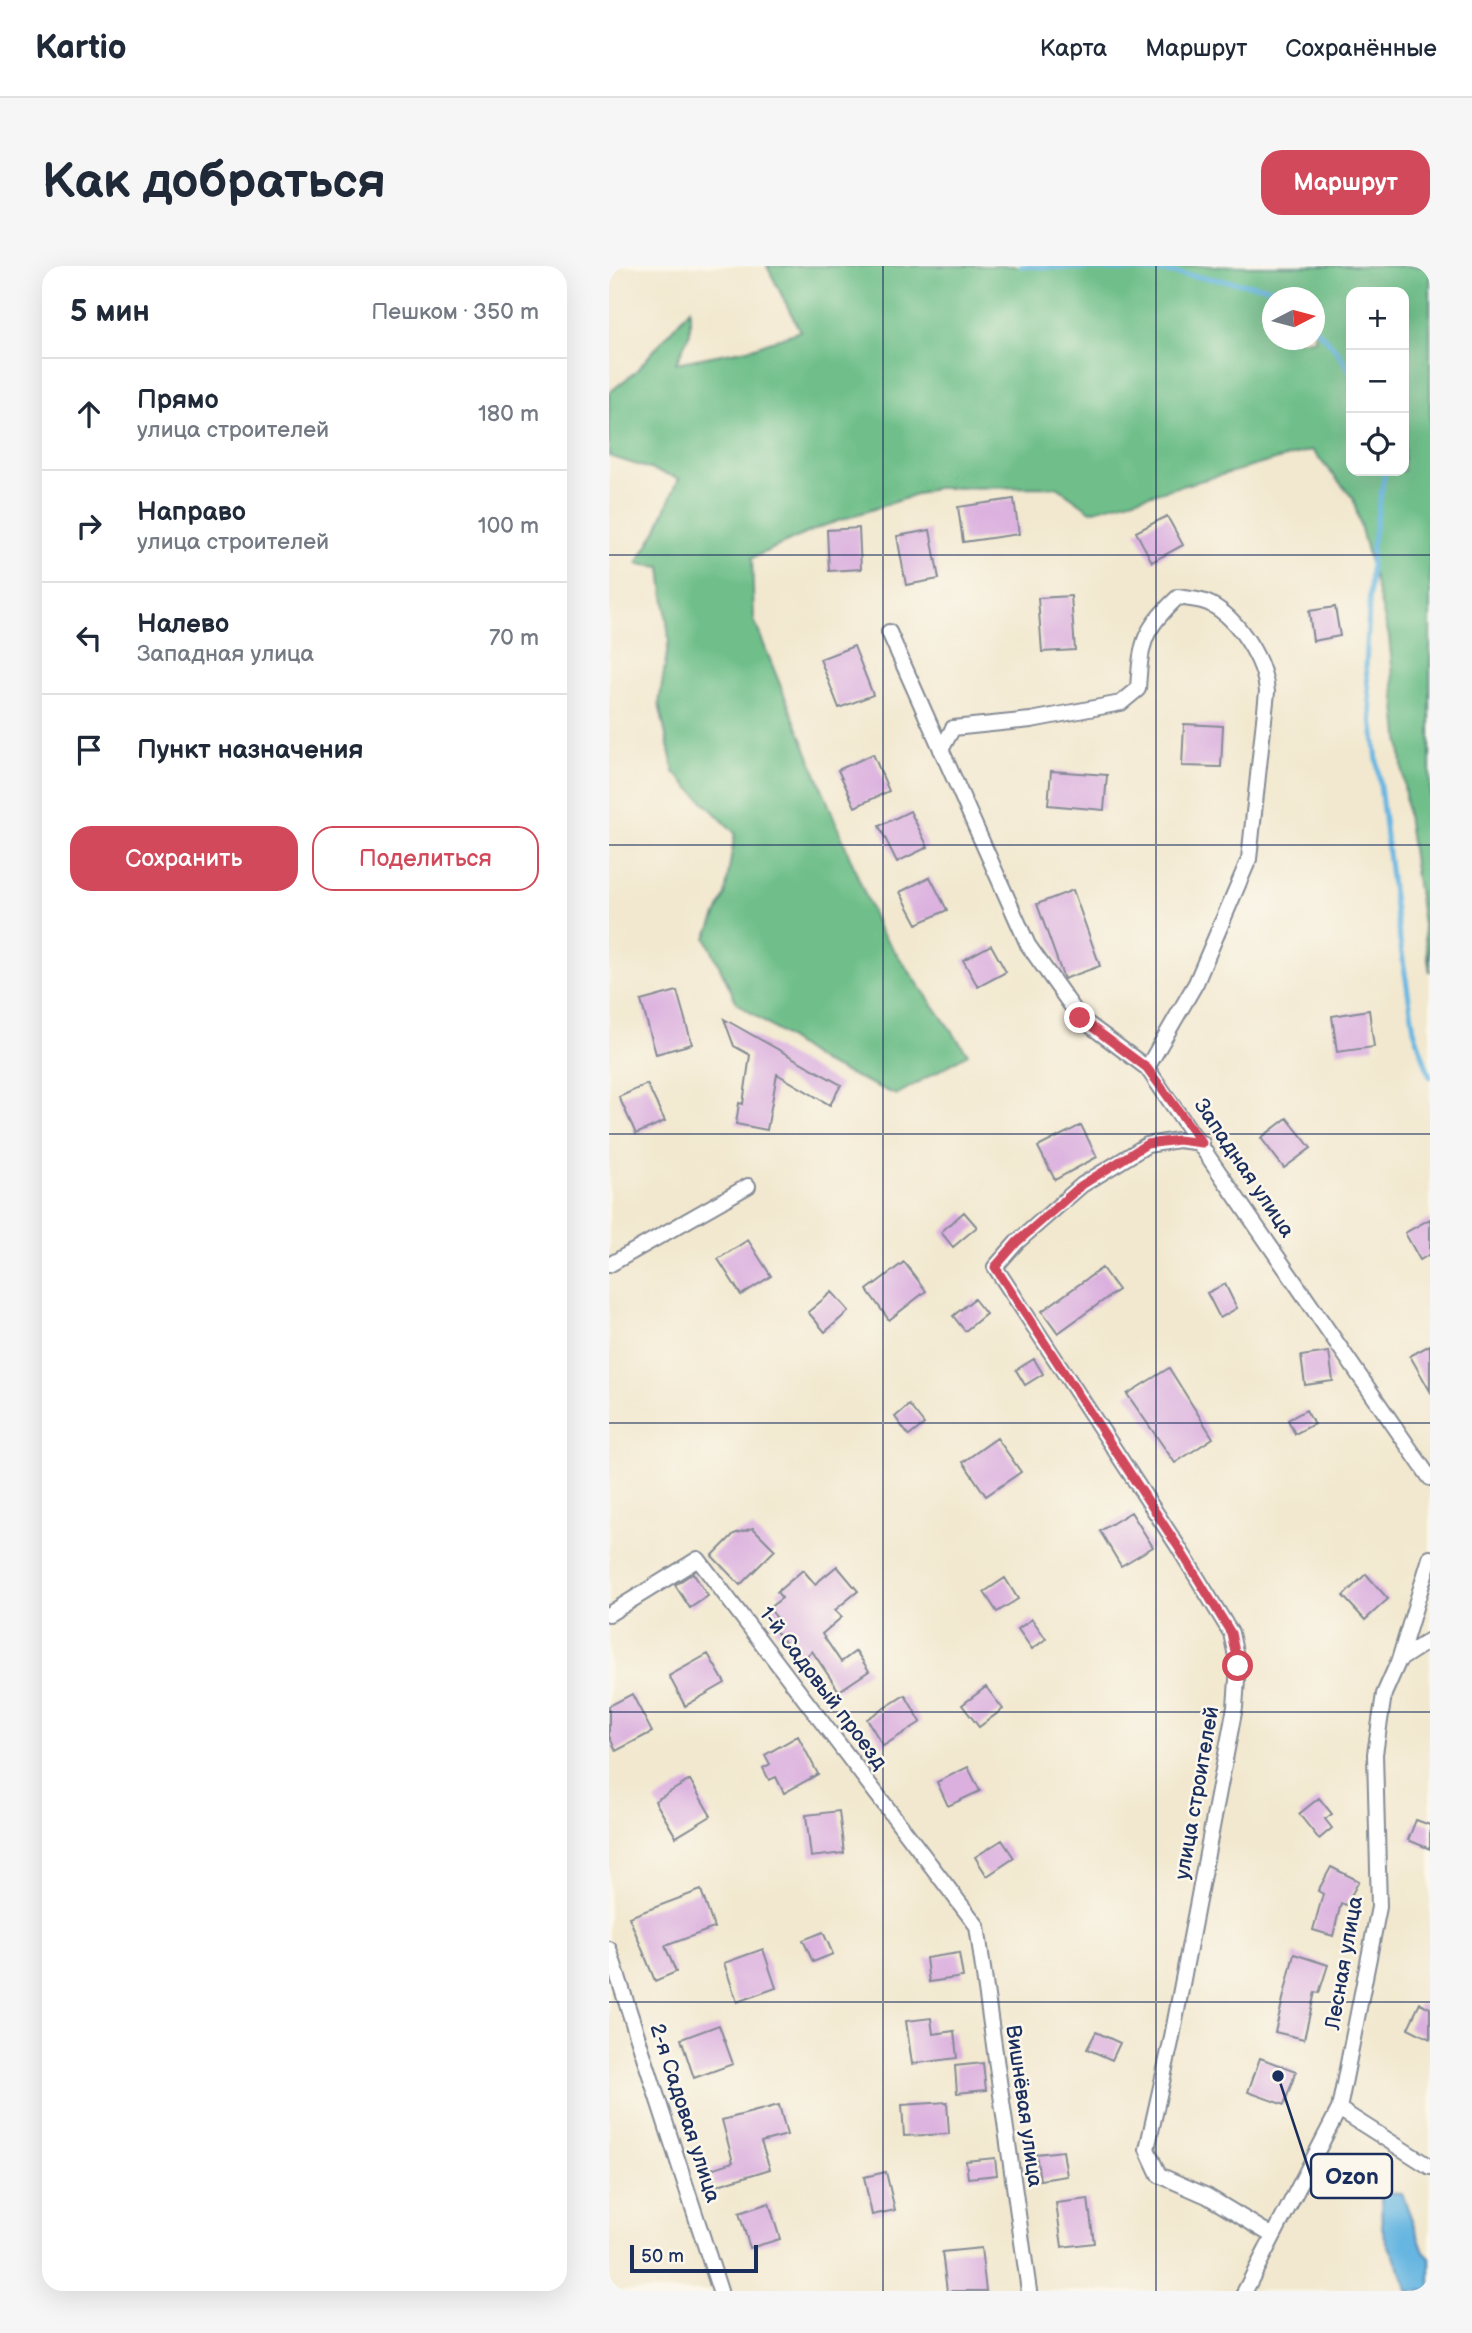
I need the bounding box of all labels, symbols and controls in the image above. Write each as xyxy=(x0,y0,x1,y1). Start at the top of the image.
text: Kartio xyxy=(35,28,127,68)
text: Карта xyxy=(1040,34,1107,63)
text: Маршрут xyxy=(1145,34,1247,63)
text: Сохранённые xyxy=(1285,34,1437,63)
button: Маршрут xyxy=(1261,150,1430,215)
text: Как добраться xyxy=(42,153,386,212)
north arrow xyxy=(1262,287,1325,350)
map controls xyxy=(1346,287,1409,476)
button: + xyxy=(1346,287,1409,350)
text: 5 мин xyxy=(70,294,150,330)
text: Пешком · 350 m xyxy=(371,298,539,326)
button: − xyxy=(1346,350,1409,413)
text: Прямо xyxy=(137,385,219,416)
icon: ahead xyxy=(70,395,108,433)
text: 180 m xyxy=(478,400,539,428)
button: locate xyxy=(1346,413,1409,476)
text: улица строителей xyxy=(137,416,329,444)
text: Направо xyxy=(137,497,246,528)
icon: right xyxy=(70,507,108,545)
text: 100 m xyxy=(478,512,539,540)
text: улица строителей xyxy=(137,528,329,556)
text: Налево xyxy=(137,609,229,640)
icon: left xyxy=(70,619,108,657)
text: 70 m xyxy=(489,624,539,652)
text: Западная улица xyxy=(137,640,314,668)
icon: arrive xyxy=(70,731,108,769)
text: Пункт назначения xyxy=(137,735,363,766)
button: Сохранить xyxy=(70,826,298,891)
button: Поделиться xyxy=(312,826,539,891)
route end xyxy=(1064,1002,1095,1033)
street label: Западная улица xyxy=(1188,1094,1300,1243)
street label: 1-й Садовый проезд xyxy=(754,1602,892,1774)
route start xyxy=(1222,1650,1253,1681)
street label: улица строителей xyxy=(1169,1704,1225,1882)
street label: Лесная улица xyxy=(1320,1894,1368,2033)
street label: 2-я Садовая улица xyxy=(644,2020,726,2206)
street label: Вишнёвая улица xyxy=(1000,2023,1048,2189)
callout: Ozon xyxy=(1311,2154,1392,2198)
text: Ozon xyxy=(1325,2163,1379,2191)
scale bar xyxy=(630,2242,758,2274)
text: 50 m xyxy=(641,2245,684,2268)

